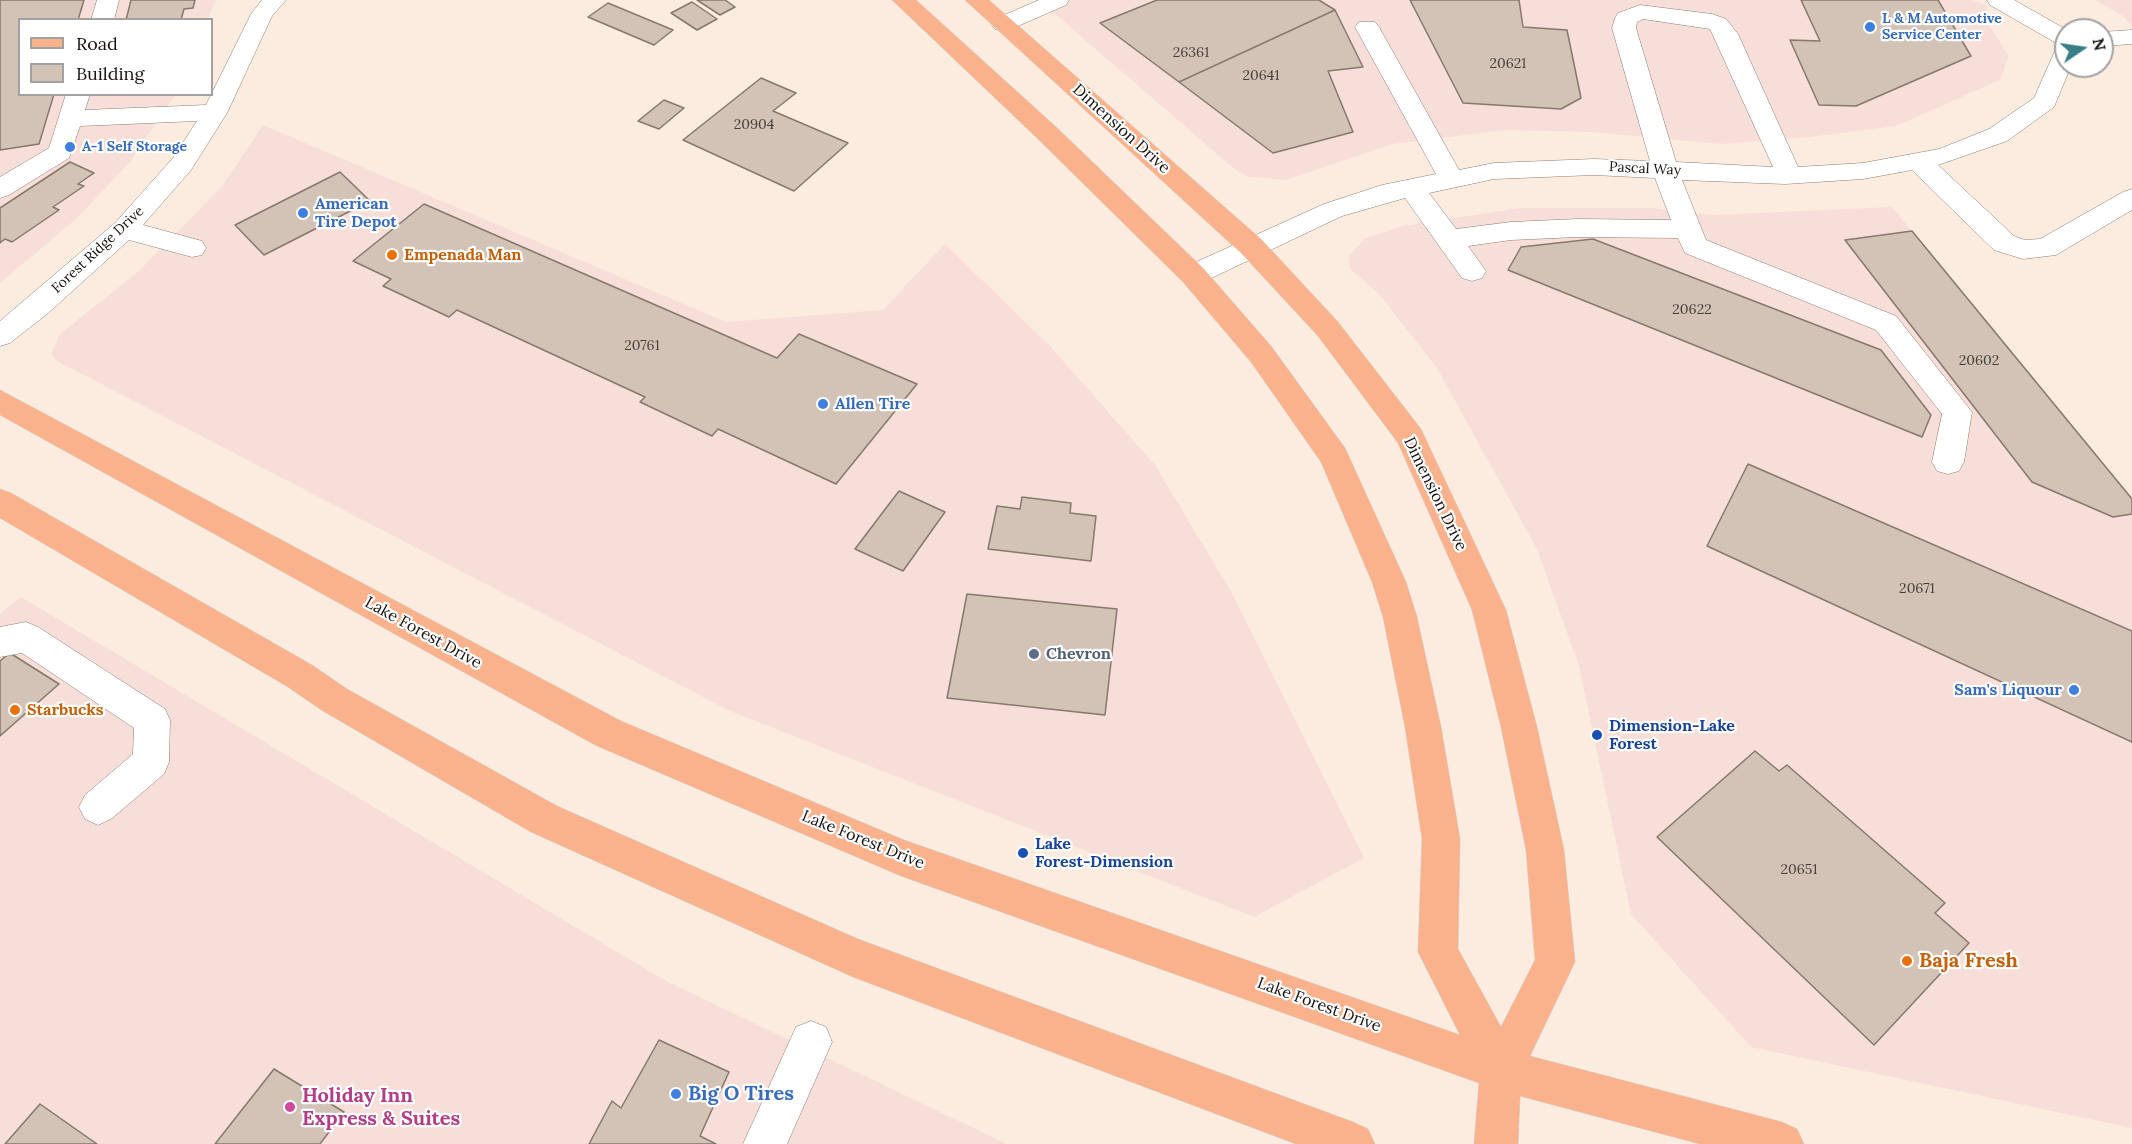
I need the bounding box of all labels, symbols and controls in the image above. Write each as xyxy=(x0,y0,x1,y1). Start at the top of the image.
place label: L & M Automotive Service Center xyxy=(1882,11,2002,44)
legend xyxy=(18,18,213,96)
north arrow xyxy=(2054,18,2114,78)
marker: L & M Automotive Service Center xyxy=(1863,20,1877,34)
text: Road xyxy=(76,32,118,55)
text: N xyxy=(2088,36,2111,53)
house number: 26361 xyxy=(1173,45,1209,61)
house number: 20621 xyxy=(1490,56,1526,72)
text: Building xyxy=(76,62,144,85)
house number: 20641 xyxy=(1243,68,1279,84)
street label: Dimension Drive xyxy=(1068,80,1174,178)
house number: 20904 xyxy=(734,117,774,133)
place label: A-1 Self Storage xyxy=(82,139,187,155)
marker: A-1 Self Storage xyxy=(63,140,77,154)
street label: Pascal Way xyxy=(1609,159,1681,179)
place label: American Tire Depot xyxy=(315,194,397,232)
street label: Forest Ridge Drive xyxy=(48,203,148,297)
marker: American Tire Depot xyxy=(296,206,310,220)
place label: Empenada Man xyxy=(404,245,522,265)
marker: Empenada Man xyxy=(385,248,399,262)
house number: 20622 xyxy=(1672,302,1712,318)
house number: 20761 xyxy=(624,338,660,354)
house number: 20602 xyxy=(1959,353,1999,369)
place label: Allen Tire xyxy=(835,394,910,414)
marker: Allen Tire xyxy=(816,397,830,411)
street label: Dimension Drive xyxy=(1399,434,1471,554)
house number: 20671 xyxy=(1899,581,1935,597)
street label: Lake Forest Drive xyxy=(361,593,485,673)
place label: Chevron xyxy=(1046,644,1111,664)
marker: Chevron xyxy=(1027,647,1041,661)
place label: Sam's Liquour xyxy=(1954,680,2062,700)
marker: Sam's Liquour xyxy=(2067,683,2081,697)
place label: Starbucks xyxy=(27,700,104,720)
marker: Starbucks xyxy=(8,703,22,717)
place label: Dimension-Lake Forest xyxy=(1609,716,1735,754)
marker: Dimension-Lake Forest xyxy=(1590,728,1604,742)
street label: Lake Forest Drive xyxy=(799,807,927,873)
place label: Lake Forest-Dimension xyxy=(1035,834,1173,872)
marker: Lake Forest-Dimension xyxy=(1016,846,1030,860)
house number: 20651 xyxy=(1780,862,1818,878)
place label: Baja Fresh xyxy=(1919,949,2018,973)
marker: Baja Fresh xyxy=(1900,954,1914,968)
street label: Lake Forest Drive xyxy=(1254,974,1384,1036)
place label: Big O Tires xyxy=(688,1082,794,1106)
place label: Holiday Inn Express & Suites xyxy=(302,1084,460,1131)
marker: Big O Tires xyxy=(669,1087,683,1101)
marker: Holiday Inn Express & Suites xyxy=(283,1100,297,1114)

